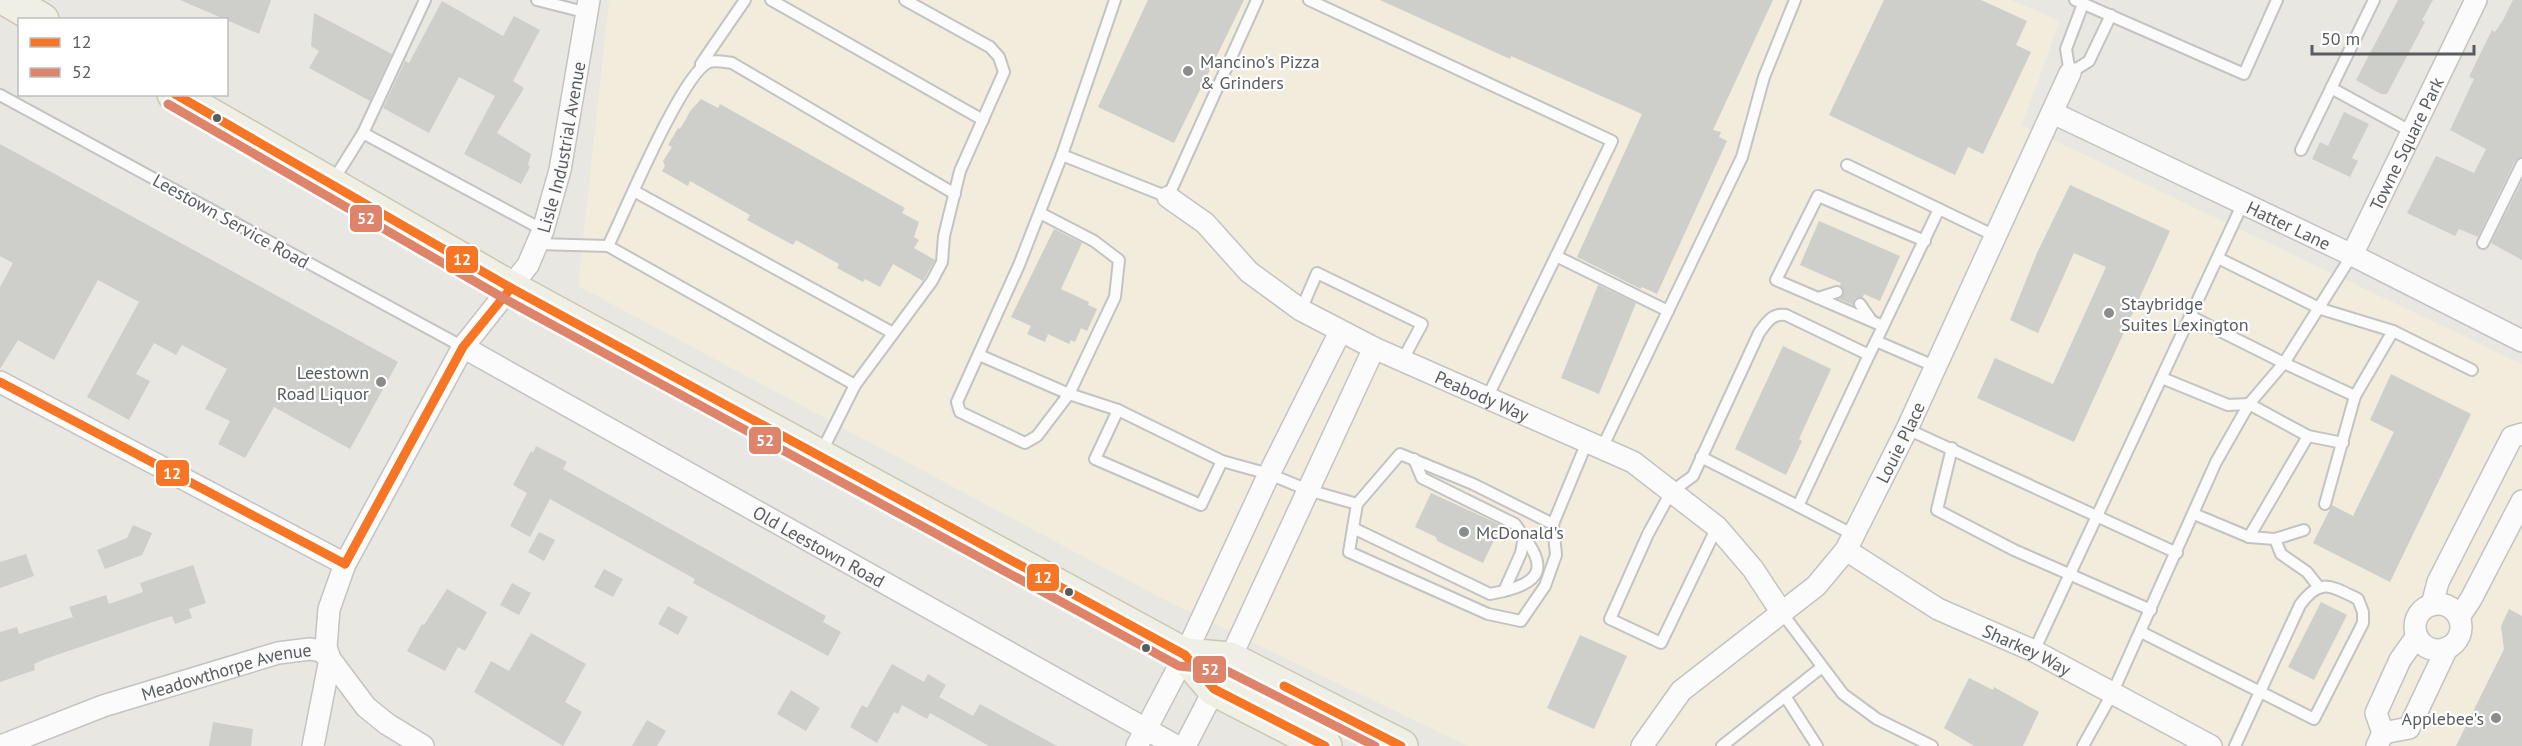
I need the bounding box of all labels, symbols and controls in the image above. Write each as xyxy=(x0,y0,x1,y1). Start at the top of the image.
legend xyxy=(18,18,228,96)
scale bar xyxy=(2312,18,2474,56)
text: 50 m xyxy=(2321,27,2360,50)
text: 12 xyxy=(72,30,92,53)
place label: Mancino's Pizza & Grinders xyxy=(1200,50,1320,94)
street label: Lisle Industrial Avenue xyxy=(531,59,590,235)
text: 52 xyxy=(72,60,92,83)
marker: Mancino's Pizza & Grinders xyxy=(1181,64,1195,78)
street label: Towne Square Park xyxy=(2364,73,2449,214)
unlabelled marker xyxy=(211,112,223,124)
street label: Leestown Service Road xyxy=(149,168,313,274)
street label: Hatter Lane xyxy=(2243,195,2334,255)
line badge: 52 xyxy=(349,204,383,233)
text: 52 xyxy=(357,208,375,228)
line badge: 12 xyxy=(445,245,479,274)
text: 12 xyxy=(453,249,471,269)
place label: Staybridge Suites Lexington xyxy=(2121,292,2249,336)
marker: Staybridge Suites Lexington xyxy=(2102,306,2116,320)
place label: Leestown Road Liquor xyxy=(277,361,369,405)
street label: Peabody Way xyxy=(1432,365,1533,427)
marker: Leestown Road Liquor xyxy=(374,375,388,389)
street label: Louie Place xyxy=(1870,398,1930,486)
line badge: 52 xyxy=(748,426,782,455)
text: 52 xyxy=(756,430,774,450)
line badge: 12 xyxy=(155,459,190,487)
text: 12 xyxy=(163,463,181,483)
street label: Old Leestown Road xyxy=(749,500,889,592)
place label: McDonald's xyxy=(1476,521,1564,544)
marker: McDonald's xyxy=(1457,525,1471,539)
line badge: 12 xyxy=(1026,563,1060,592)
text: 12 xyxy=(1034,567,1052,587)
unlabelled marker xyxy=(1063,586,1075,598)
street label: Sharkey Way xyxy=(1979,619,2076,681)
street label: Meadowthorpe Avenue xyxy=(138,637,313,705)
unlabelled marker xyxy=(1140,642,1152,654)
line badge: 52 xyxy=(1192,655,1227,684)
text: 52 xyxy=(1201,659,1219,679)
place label: Applebee's xyxy=(2402,707,2484,730)
marker: Applebee's xyxy=(2489,711,2503,725)

